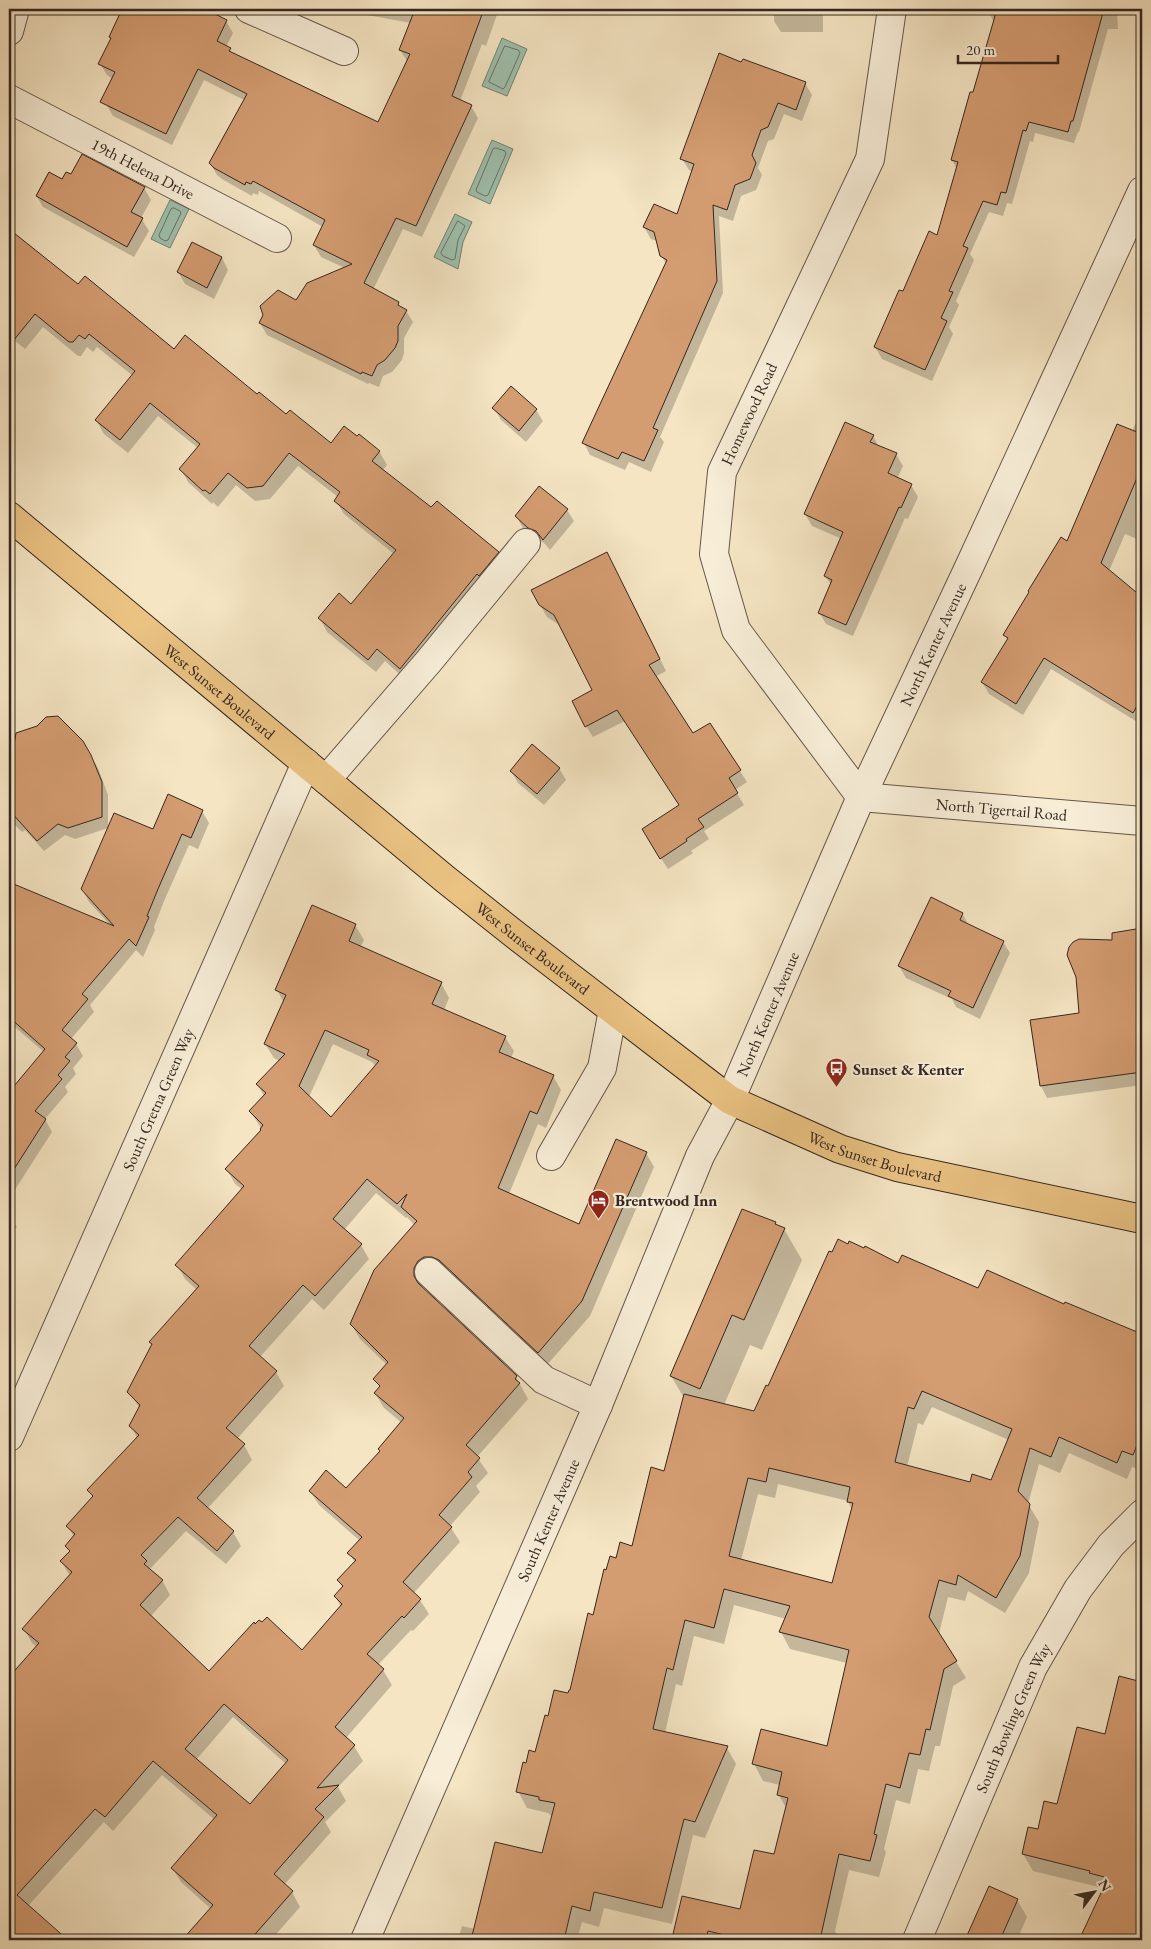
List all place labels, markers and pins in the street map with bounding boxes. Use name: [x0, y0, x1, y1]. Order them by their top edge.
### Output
bus stop icon: Sunset & Kenter: [825, 1057, 849, 1088]
place label: Sunset & Kenter: [853, 1059, 965, 1080]
hotel icon: Brentwood Inn: [587, 1188, 611, 1219]
place label: Brentwood Inn: [615, 1190, 717, 1211]

